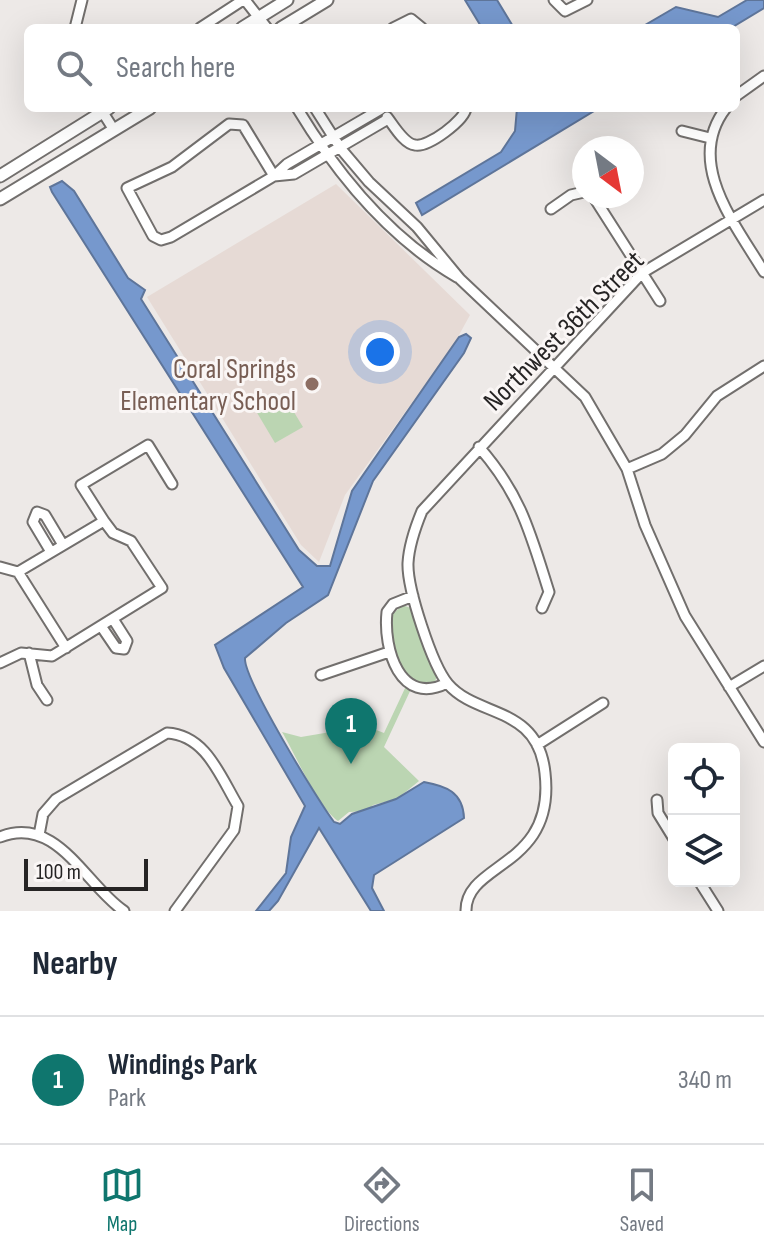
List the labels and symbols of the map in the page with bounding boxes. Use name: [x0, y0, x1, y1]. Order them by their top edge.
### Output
north arrow: [572, 136, 644, 208]
street label: Northwest 36th Street: [477, 244, 651, 418]
your location: [360, 332, 400, 372]
place label: Coral Springs Elementary School: [120, 353, 296, 418]
marker: Coral Springs Elementary School: [303, 375, 321, 393]
pin: 1: [325, 698, 377, 764]
scale bar: [24, 855, 148, 891]

